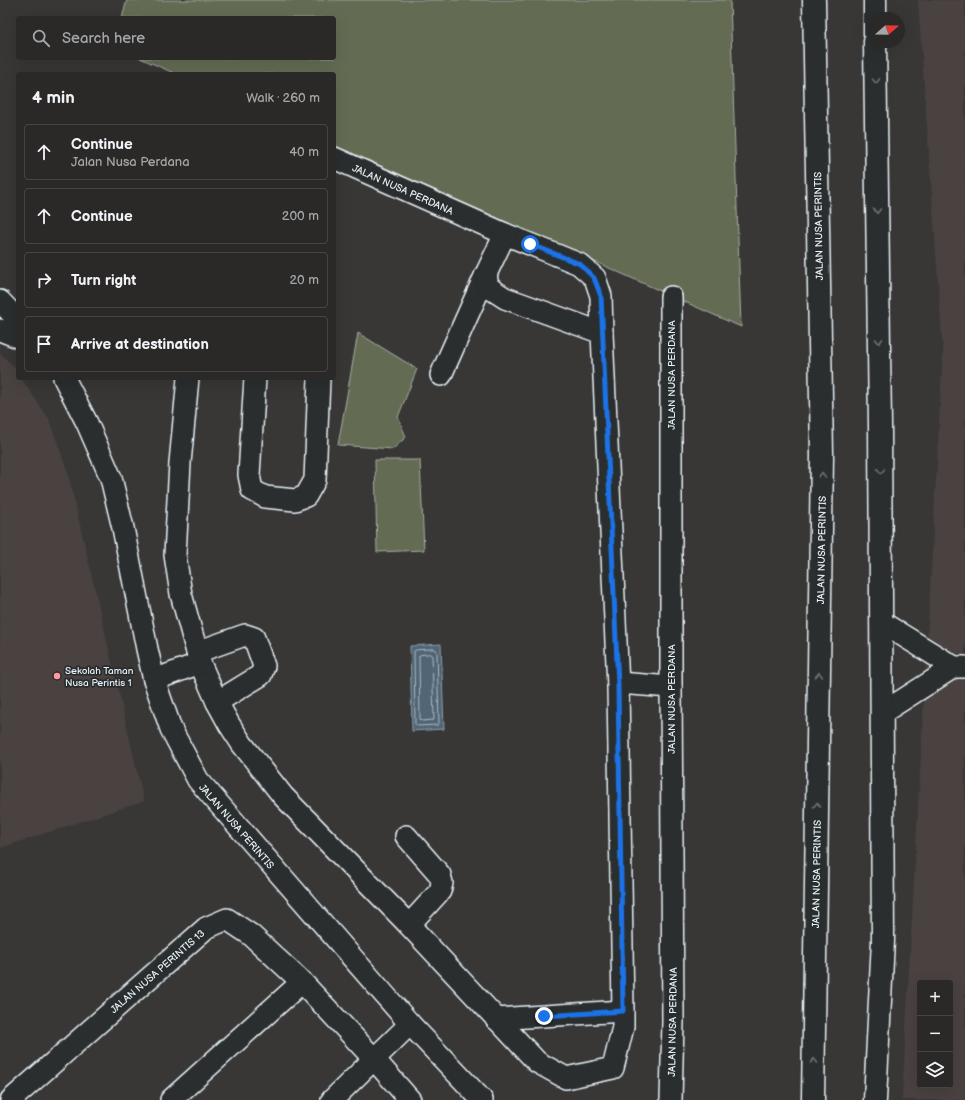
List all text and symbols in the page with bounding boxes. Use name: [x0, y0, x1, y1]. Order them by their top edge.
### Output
north arrow: [869, 12, 905, 48]
search box: [16, 16, 336, 60]
icon: search: [30, 27, 52, 49]
text: Search here: [62, 29, 145, 48]
one-way arrow: [872, 78, 880, 84]
text: 4 min: [32, 88, 75, 108]
text: Walk · 260 m: [246, 90, 320, 106]
text: Continue: [71, 135, 133, 154]
icon: ahead: [33, 141, 55, 163]
text: 40 m: [289, 144, 319, 160]
text: Jalan Nusa Perdana: [71, 154, 190, 170]
street label: JALAN NUSA PERDANA: [350, 162, 456, 218]
street label: JALAN NUSA PERINTIS: [812, 172, 826, 280]
icon: ahead: [33, 205, 55, 227]
text: Continue: [71, 207, 133, 226]
text: 200 m: [282, 208, 319, 224]
one-way arrow: [873, 208, 882, 214]
route start: [521, 235, 539, 253]
icon: right: [33, 269, 55, 291]
text: Turn right: [71, 271, 136, 290]
text: 20 m: [289, 272, 319, 288]
street label: JALAN NUSA PERDANA: [666, 319, 678, 430]
icon: arrive: [33, 333, 55, 355]
text: Arrive at destination: [71, 335, 209, 354]
one-way arrow: [875, 338, 883, 344]
one-way arrow: [877, 468, 885, 474]
one-way arrow: [818, 472, 826, 478]
street label: JALAN NUSA PERINTIS: [815, 496, 829, 604]
street label: JALAN NUSA PERDANA: [666, 643, 678, 754]
place label: Sekolah Taman Nusa Perintis 1: [65, 665, 134, 689]
marker: Sekolah Taman Nusa Perintis 1: [52, 671, 62, 681]
one-way arrow: [815, 672, 823, 678]
street label: JALAN NUSA PERINTIS: [196, 782, 276, 872]
one-way arrow: [813, 802, 821, 808]
street label: JALAN NUSA PERINTIS: [810, 820, 824, 928]
street label: JALAN NUSA PERINTIS 13: [108, 927, 207, 1016]
street label: JALAN NUSA PERDANA: [666, 966, 680, 1077]
map controls: [917, 980, 953, 1088]
button: +: [917, 980, 953, 1016]
route end: [535, 1007, 553, 1025]
button: −: [917, 1016, 953, 1052]
button: layers: [917, 1052, 953, 1088]
one-way arrow: [810, 1058, 818, 1064]

